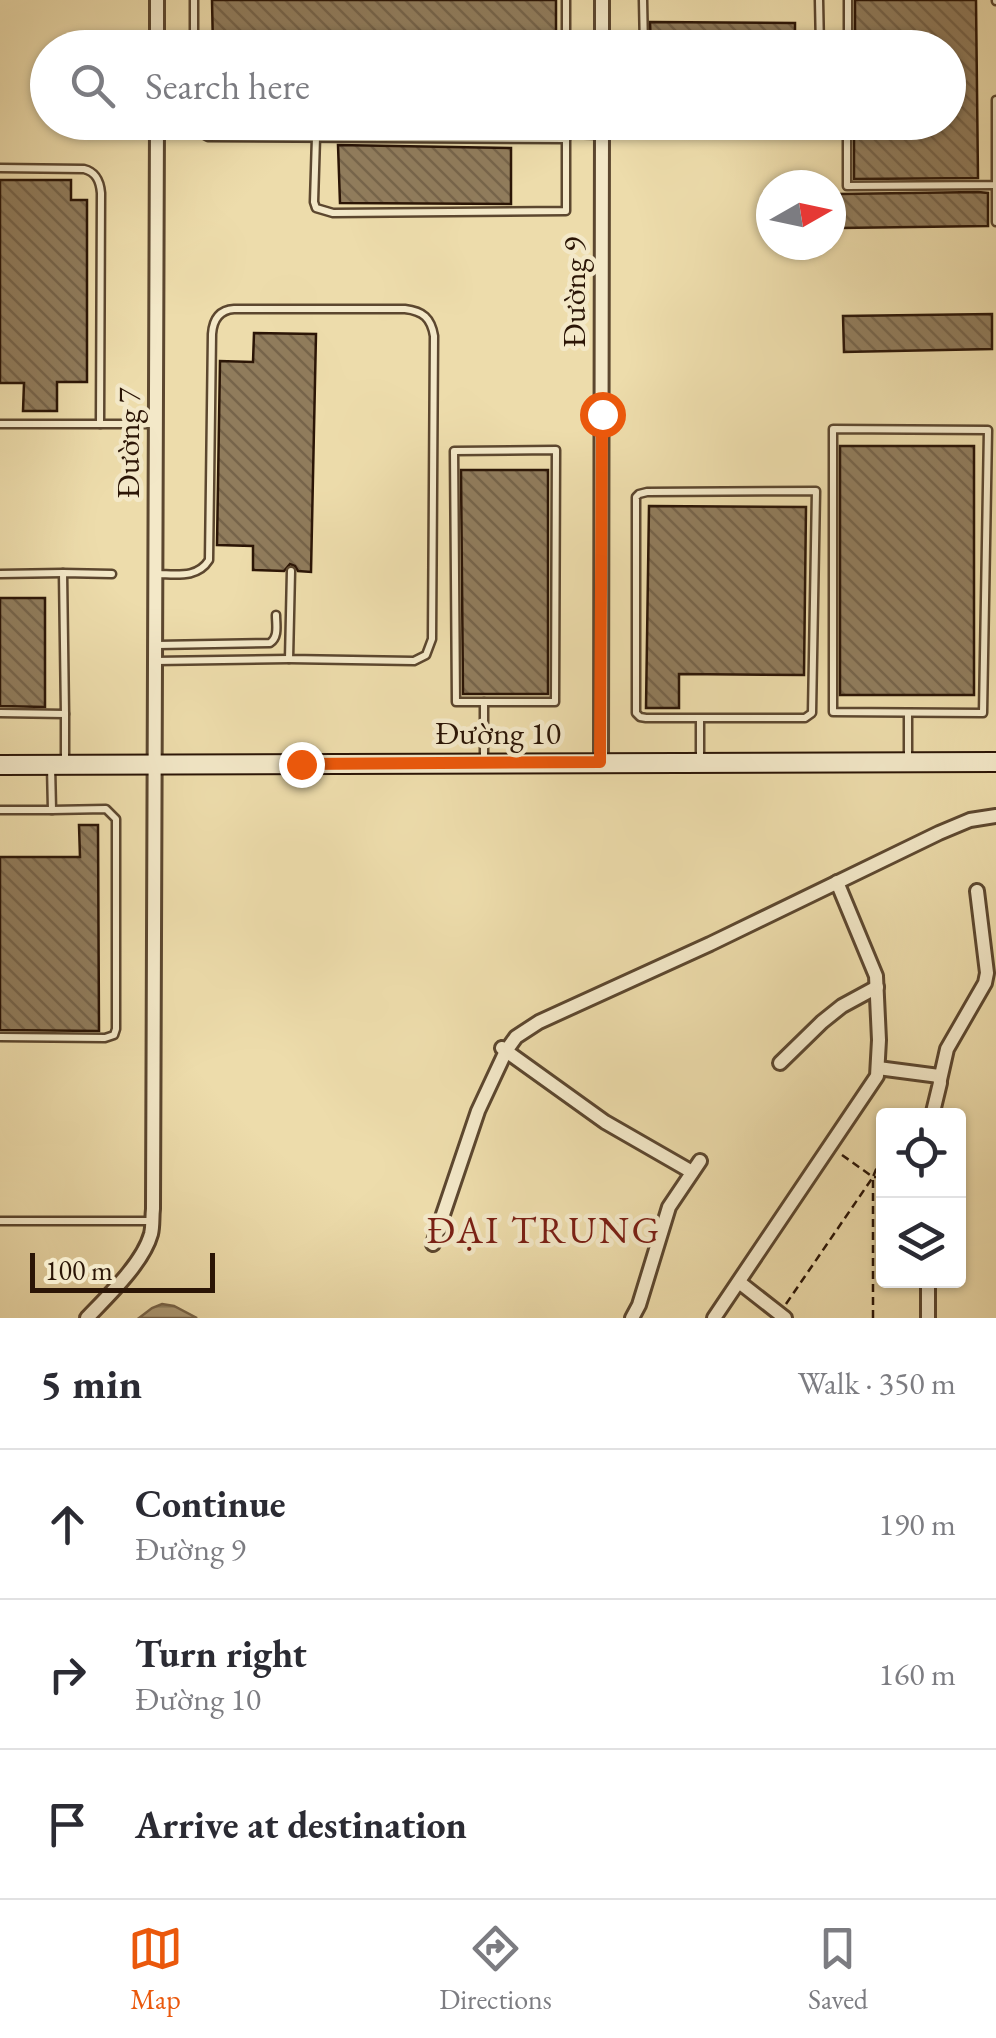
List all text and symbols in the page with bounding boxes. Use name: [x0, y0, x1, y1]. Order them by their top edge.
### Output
search box: [30, 30, 966, 140]
icon: search: [65, 58, 120, 113]
text: Search here: [145, 61, 310, 110]
north arrow: [756, 170, 846, 260]
street label: Đường 9: [553, 237, 595, 347]
street label: Đường 7: [107, 387, 149, 498]
route start: [580, 392, 626, 438]
street label: Đường 10: [435, 712, 561, 754]
route end: [279, 742, 325, 788]
map controls: [876, 1108, 966, 1288]
button: locate: [876, 1108, 966, 1198]
button: layers: [876, 1198, 966, 1288]
district label: ĐẠI TRUNG: [426, 1205, 662, 1254]
scale bar: [30, 1248, 215, 1292]
text: 100 m: [45, 1252, 113, 1288]
text: 5 min: [40, 1356, 142, 1411]
text: Walk · 350 m: [798, 1362, 956, 1404]
text: Continue: [135, 1479, 286, 1528]
icon: ahead: [40, 1497, 95, 1552]
text: 190 m: [879, 1503, 956, 1545]
text: Đường 9: [135, 1528, 246, 1570]
text: Turn right: [135, 1629, 307, 1678]
icon: right: [40, 1647, 95, 1702]
text: 160 m: [879, 1653, 956, 1695]
text: Đường 10: [135, 1678, 261, 1720]
icon: arrive: [40, 1797, 95, 1852]
text: Arrive at destination: [135, 1800, 467, 1849]
tab: Map: [128, 1921, 183, 2017]
tab: Directions: [439, 1921, 552, 2017]
tab: Saved: [808, 1921, 868, 2017]

